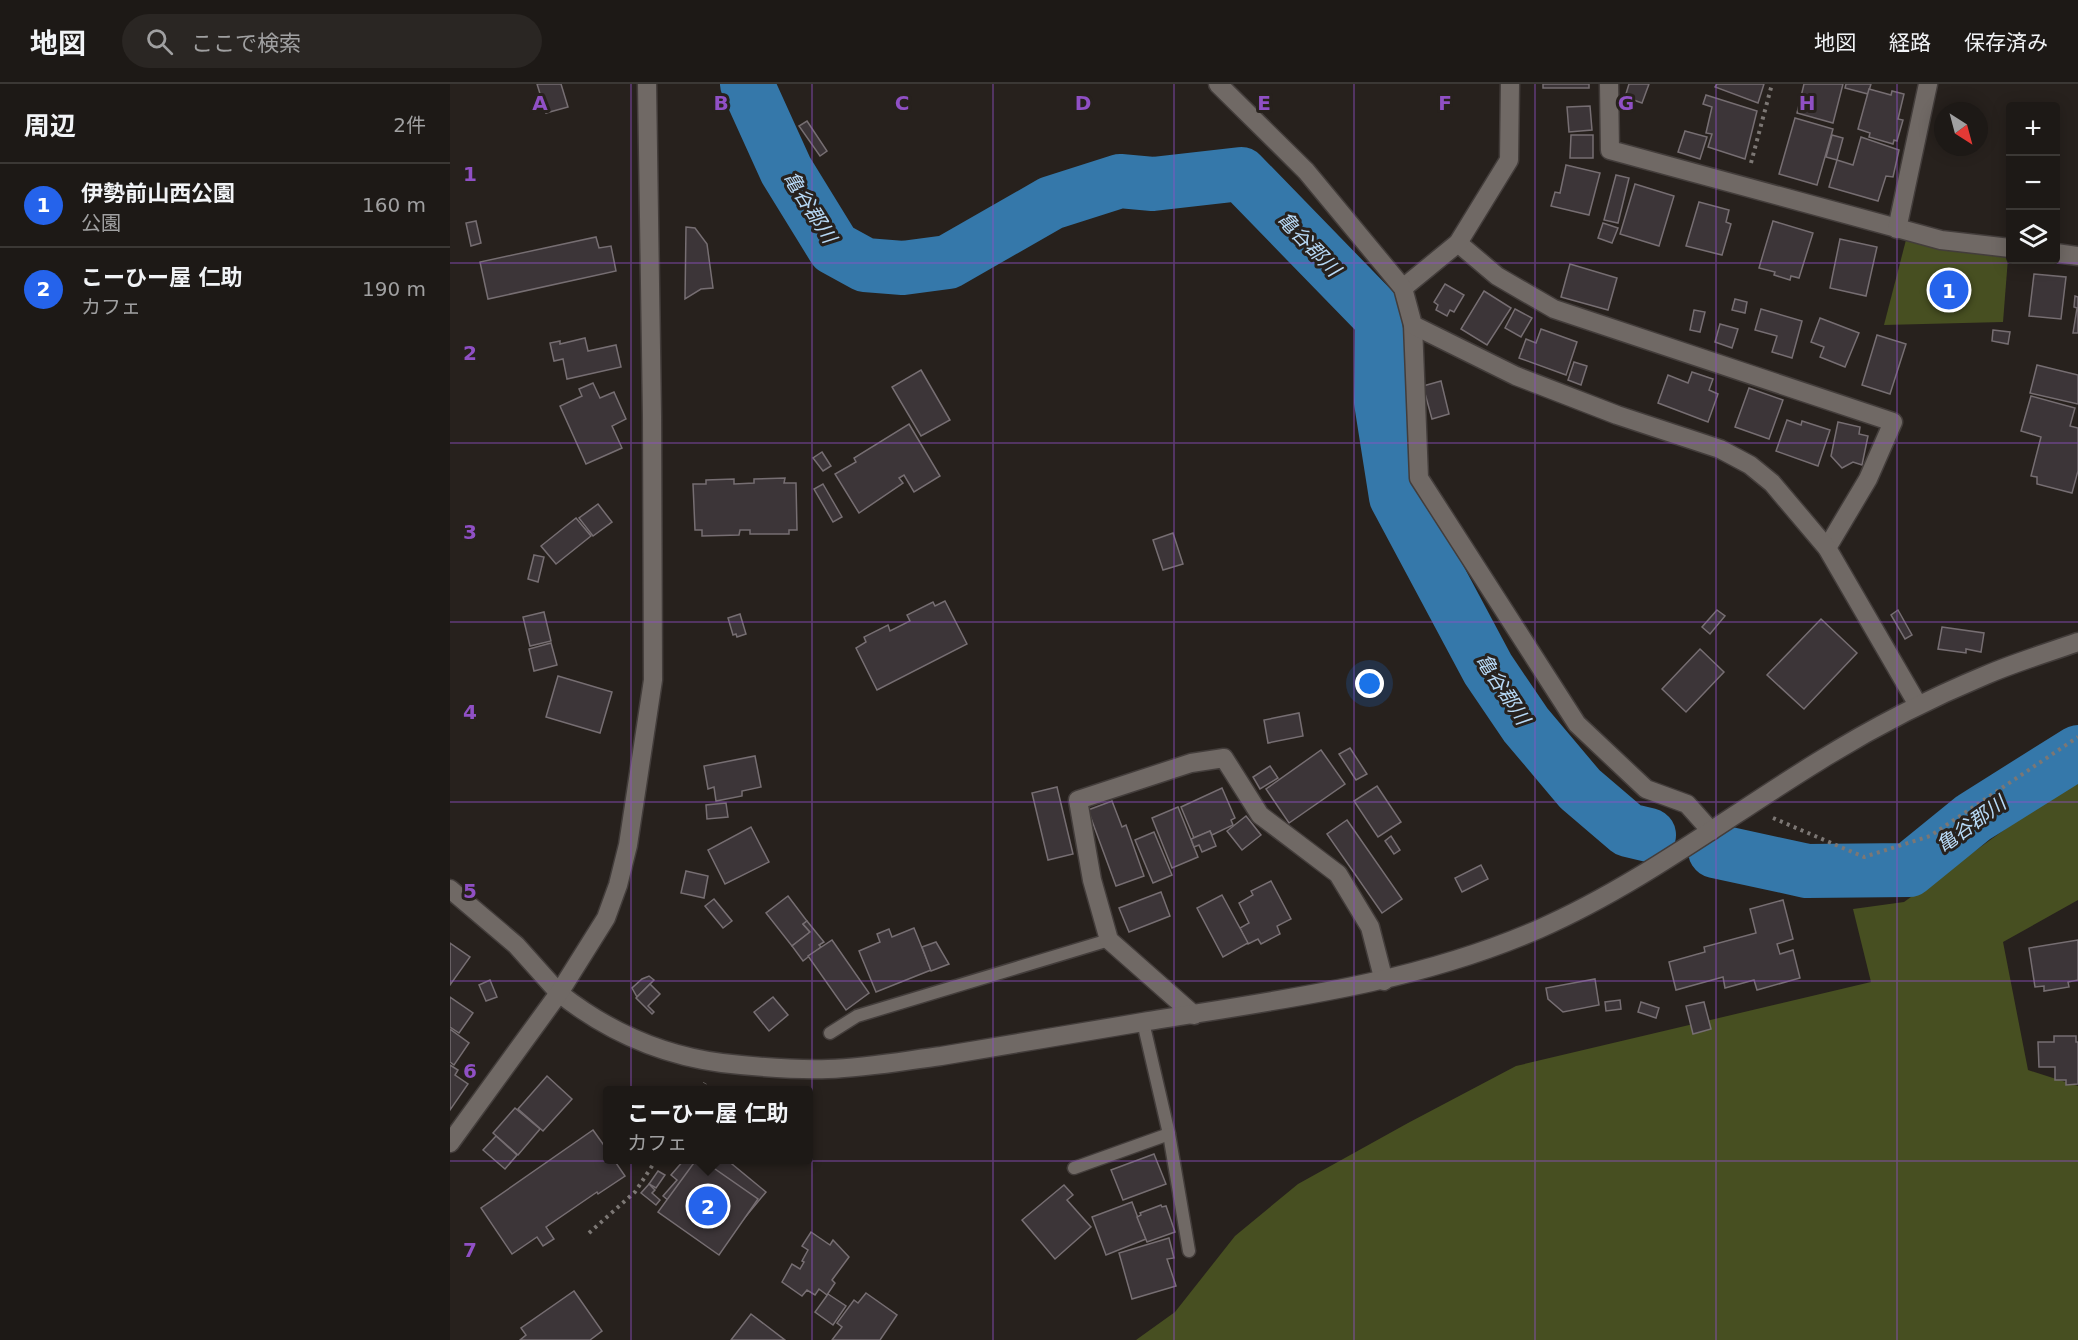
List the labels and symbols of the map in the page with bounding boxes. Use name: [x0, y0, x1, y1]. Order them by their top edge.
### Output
text: A: [532, 91, 548, 115]
text: B: [713, 91, 729, 115]
text: C: [895, 91, 909, 115]
text: D: [1075, 91, 1091, 115]
text: E: [1257, 91, 1271, 115]
text: F: [1438, 91, 1452, 115]
text: G: [1618, 91, 1634, 115]
text: H: [1799, 91, 1815, 115]
north arrow: [1934, 102, 1988, 156]
text: 1: [463, 162, 477, 186]
water label: 亀谷郡川: [779, 167, 842, 249]
water label: 亀谷郡川: [1273, 207, 1347, 283]
pin: 1: [1930, 268, 1968, 312]
text: 2: [463, 341, 477, 365]
text: 3: [463, 520, 477, 544]
water label: 亀谷郡川: [1471, 649, 1536, 731]
your location: [1355, 669, 1384, 698]
text: 4: [463, 700, 477, 724]
water label: 亀谷郡川: [1932, 790, 2012, 857]
text: 5: [463, 879, 477, 903]
text: 6: [463, 1059, 477, 1083]
pin: 2: [688, 1184, 728, 1228]
text: 7: [463, 1238, 477, 1262]

